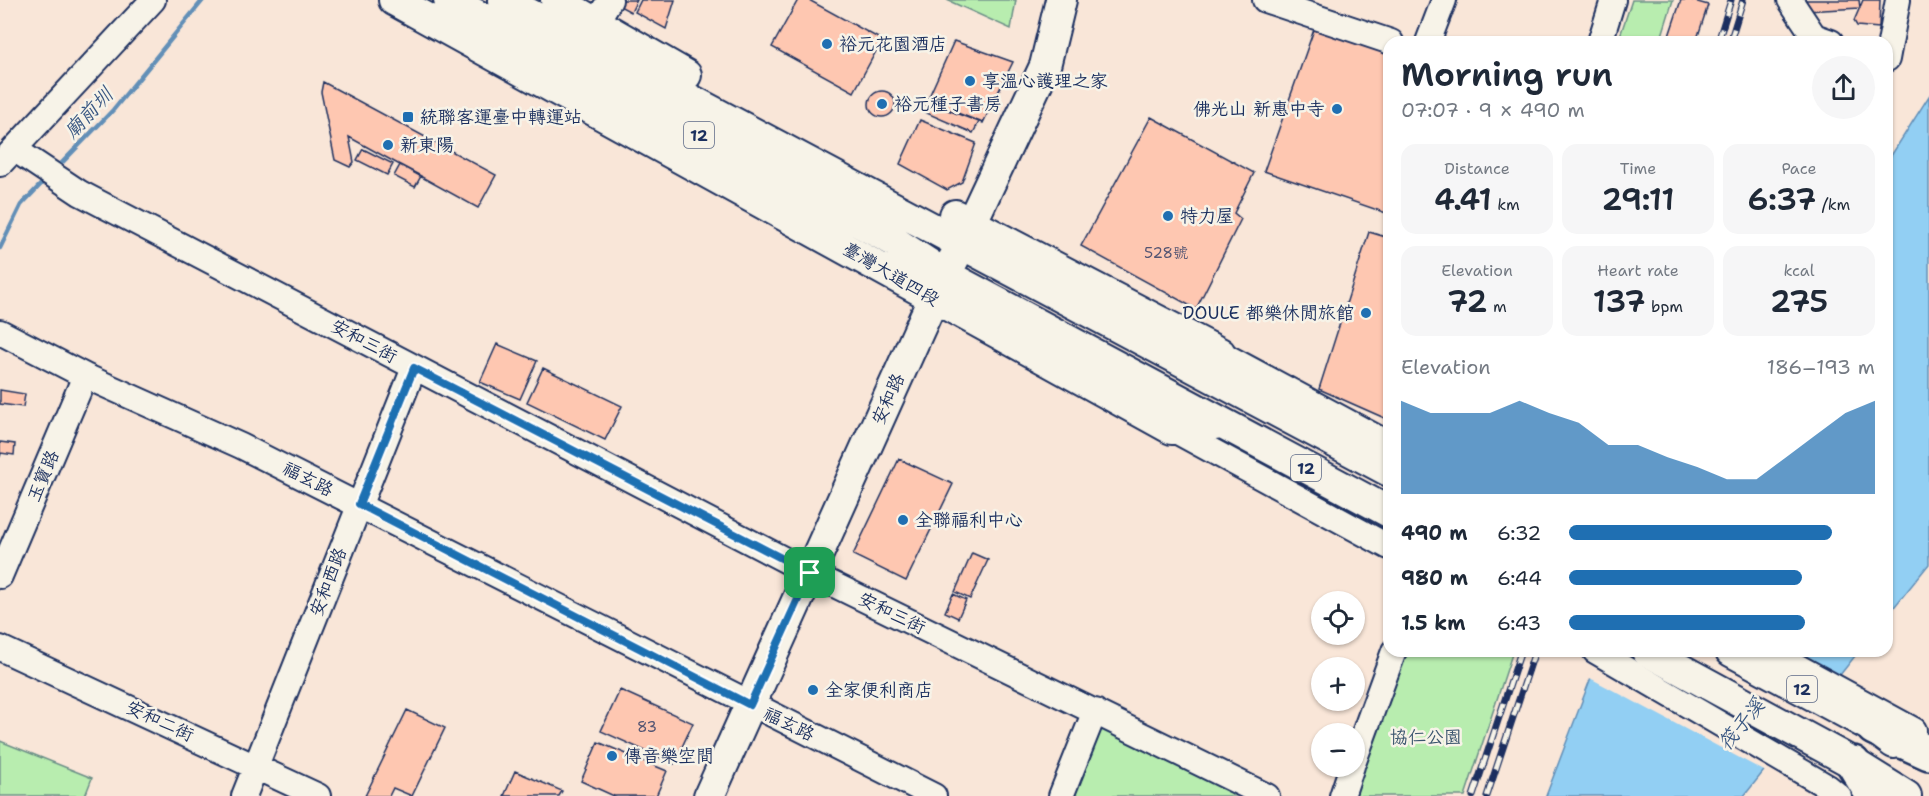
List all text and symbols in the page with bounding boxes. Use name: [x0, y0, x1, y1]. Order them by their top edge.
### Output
place label: 裕元花園酒店: [839, 32, 947, 56]
marker: 裕元花園酒店: [820, 37, 834, 51]
text: Morning run: [1401, 52, 1613, 97]
button: share: [1812, 56, 1875, 119]
place label: 享溫心護理之家: [982, 69, 1108, 93]
marker: 享溫心護理之家: [963, 74, 977, 88]
water label: 廟前圳: [58, 81, 119, 144]
place label: 裕元種子書房: [894, 92, 1002, 116]
marker: 裕元種子書房: [875, 97, 889, 111]
place label: 佛光山 新惠中寺: [1193, 97, 1325, 121]
text: 07:07 · 9 × 490 m: [1401, 97, 1585, 123]
marker: 佛光山 新惠中寺: [1330, 102, 1344, 116]
place label: 統聯客運臺中轉運站: [420, 105, 582, 129]
marker: 統聯客運臺中轉運站: [401, 110, 415, 124]
road number: 12: [684, 122, 714, 148]
place label: 新東陽: [400, 133, 454, 157]
marker: 新東陽: [381, 138, 395, 152]
text: Distance: [1444, 158, 1510, 179]
text: Time: [1620, 158, 1656, 179]
text: Pace: [1781, 158, 1817, 179]
text: 4.41: [1434, 179, 1492, 220]
text: 29:11: [1601, 179, 1675, 220]
text: 6:37: [1748, 179, 1816, 220]
text: km: [1492, 194, 1520, 215]
text: /km: [1816, 194, 1850, 215]
place label: 特力屋: [1180, 204, 1234, 228]
marker: 特力屋: [1161, 209, 1175, 223]
street label: 臺灣大道四段: [838, 237, 944, 311]
house number: 528號: [1144, 243, 1188, 263]
text: Elevation: [1441, 260, 1513, 281]
text: Heart rate: [1597, 260, 1679, 281]
text: kcal: [1783, 260, 1815, 281]
text: 72: [1447, 281, 1487, 322]
text: 137: [1593, 281, 1646, 322]
text: 275: [1770, 281, 1828, 322]
text: m: [1487, 296, 1507, 317]
text: bpm: [1646, 296, 1683, 317]
place label: DOULE 都樂休閒旅館: [1183, 301, 1354, 325]
marker: DOULE 都樂休閒旅館: [1359, 306, 1373, 320]
street label: 安和三街: [327, 314, 401, 368]
text: Elevation: [1401, 354, 1491, 380]
text: 186–193 m: [1767, 354, 1875, 380]
street label: 安和路: [866, 369, 910, 429]
street label: 玉寶路: [21, 446, 65, 506]
road number: 12: [1291, 455, 1321, 481]
street label: 福玄路: [278, 456, 338, 502]
place label: 全聯福利中心: [915, 508, 1023, 532]
marker: 全聯福利中心: [896, 513, 910, 527]
text: 490 m: [1401, 520, 1467, 546]
text: 6:32: [1497, 520, 1541, 546]
street label: 安和西路: [304, 544, 352, 620]
pin: [784, 547, 835, 598]
icon: arrive: [793, 556, 826, 589]
text: 980 m: [1401, 565, 1468, 591]
text: 6:44: [1497, 565, 1542, 591]
street label: 安和三街: [854, 586, 930, 640]
map controls: [1311, 591, 1365, 777]
button: locate: [1311, 591, 1365, 645]
text: 1.5 km: [1401, 610, 1465, 636]
text: 6:43: [1497, 610, 1541, 636]
button: +: [1311, 657, 1365, 711]
road number: 12: [1787, 676, 1817, 702]
place label: 全家便利商店: [825, 678, 933, 702]
marker: 全家便利商店: [806, 683, 820, 697]
water label: 筏子溪: [1712, 692, 1771, 755]
street label: 安和二街: [122, 695, 198, 747]
street label: 福玄路: [759, 701, 819, 747]
house number: 83: [637, 717, 657, 737]
button: −: [1311, 723, 1365, 777]
park label: 協仁公園: [1390, 725, 1462, 749]
place label: 傳音樂空間: [624, 744, 714, 768]
marker: 傳音樂空間: [605, 749, 619, 763]

